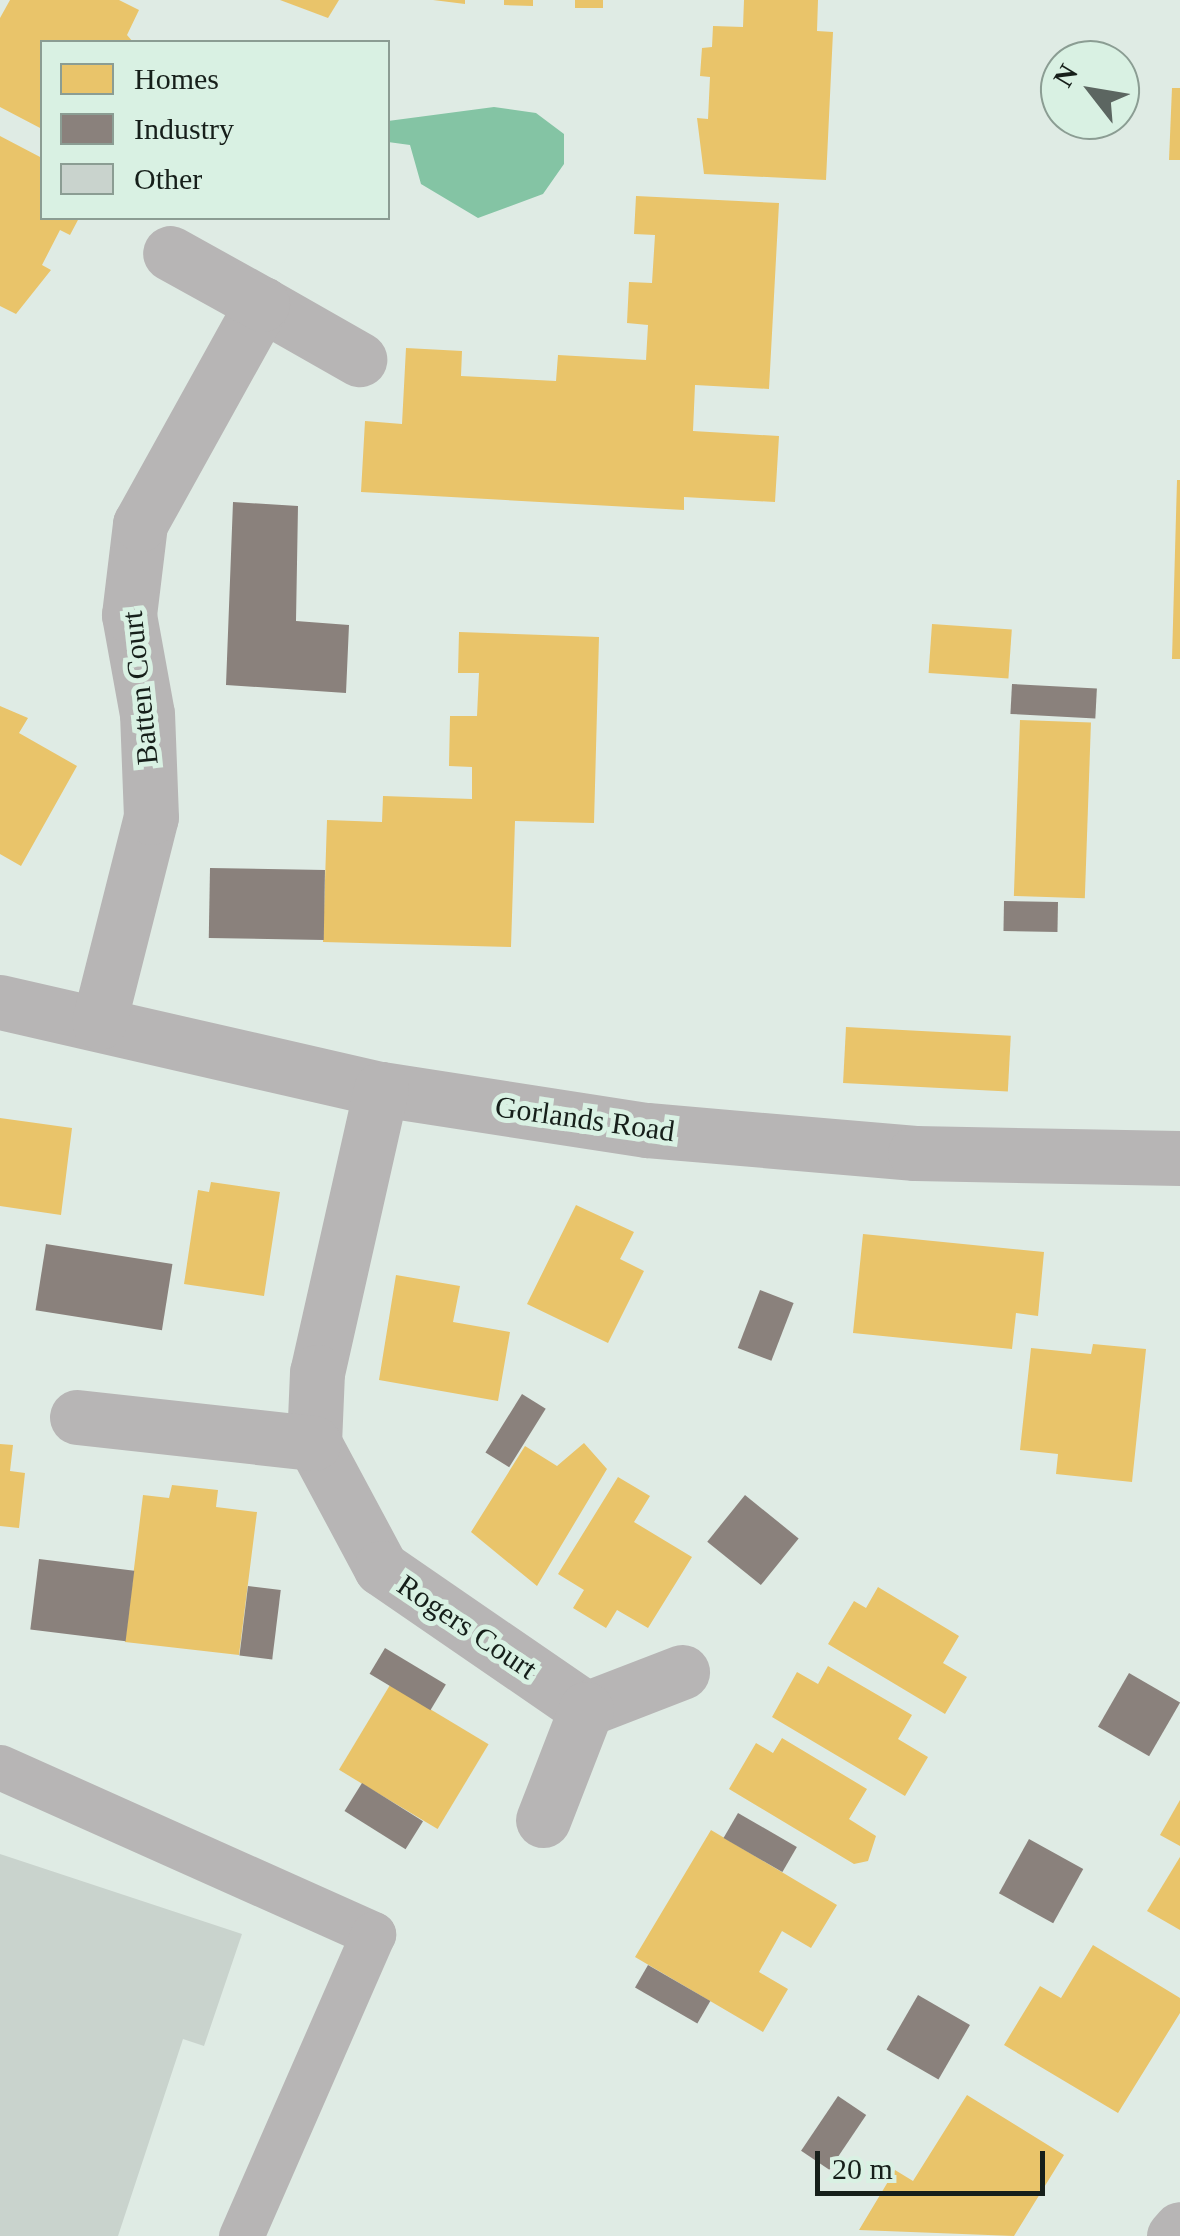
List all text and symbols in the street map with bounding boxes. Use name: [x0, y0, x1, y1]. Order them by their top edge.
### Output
legend: [40, 40, 390, 220]
north arrow: [1040, 40, 1140, 140]
text: N: [1047, 59, 1084, 92]
text: Homes: [134, 62, 219, 95]
text: Industry: [134, 112, 234, 145]
text: Other: [134, 162, 202, 195]
street label: Batten Court: [114, 609, 166, 767]
street label: Gorlands Road: [493, 1089, 677, 1149]
street label: Rogers Court: [390, 1567, 544, 1687]
scale bar: [820, 2131, 1050, 2193]
text: 20 m: [832, 2152, 893, 2185]

